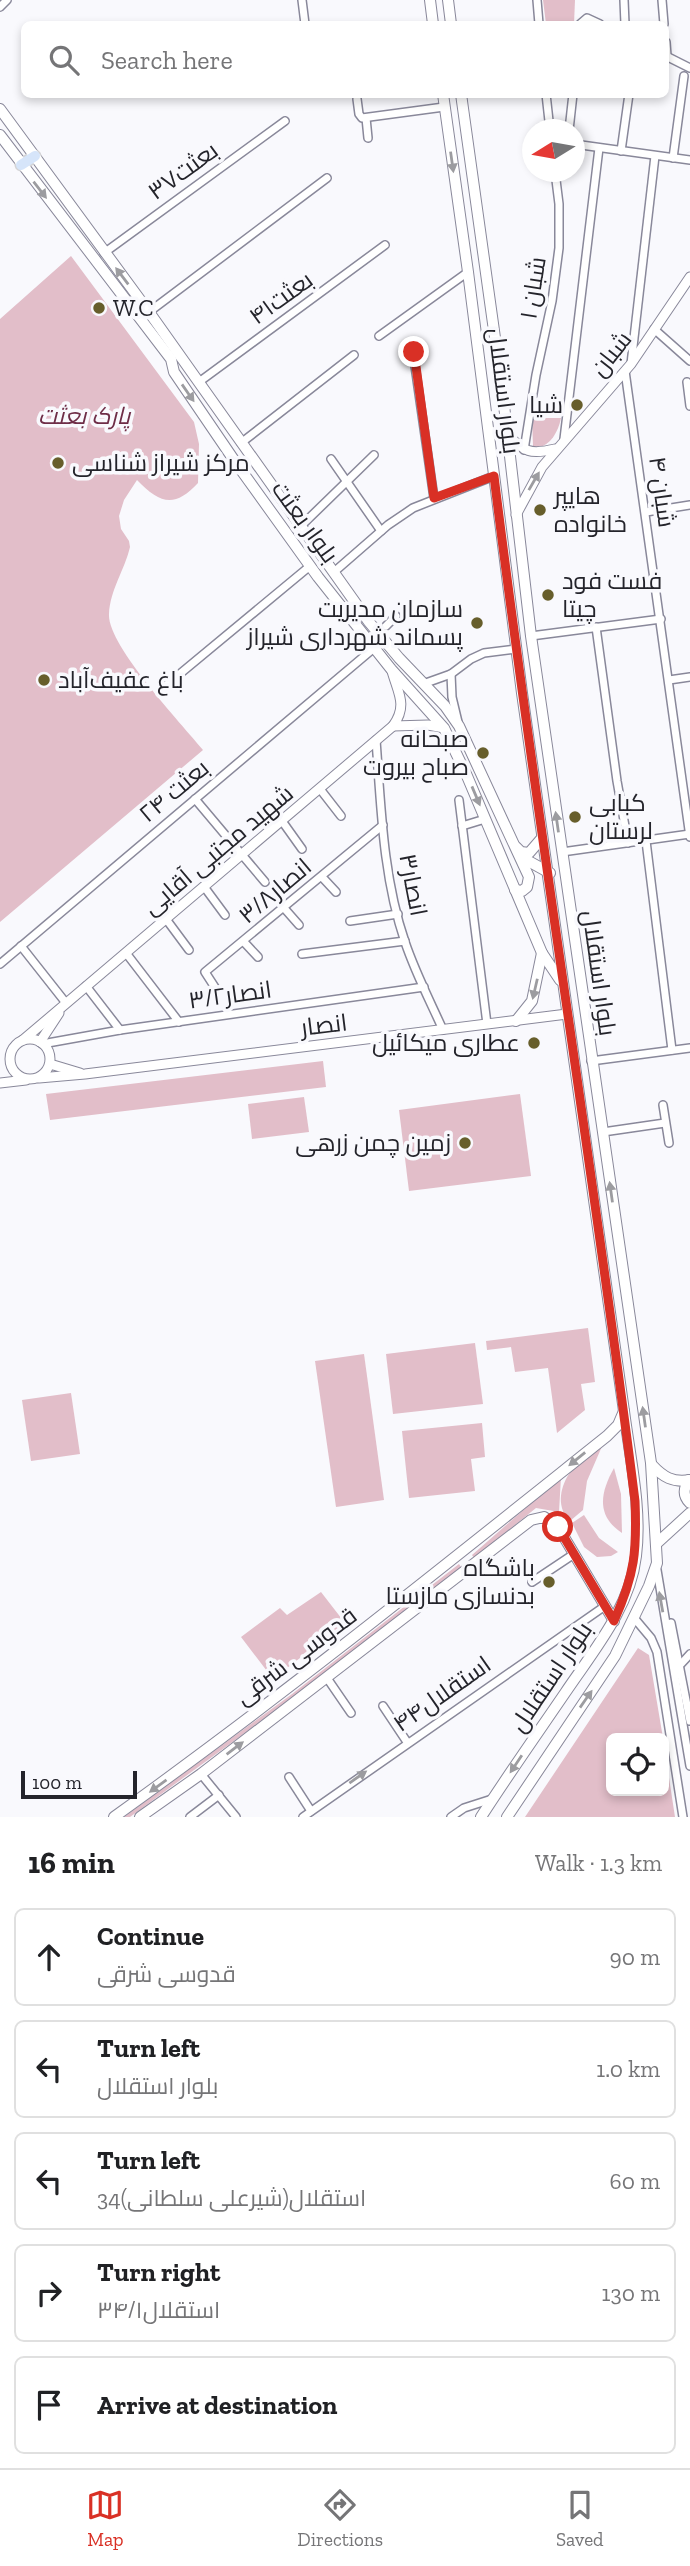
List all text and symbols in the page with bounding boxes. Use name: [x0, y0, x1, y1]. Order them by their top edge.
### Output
search box: [21, 21, 669, 98]
icon: search: [45, 41, 83, 79]
text: Search here: [101, 44, 233, 76]
north arrow: [522, 119, 585, 182]
street label: بعثت۳۷: [142, 135, 223, 206]
one-way arrow: [447, 151, 458, 173]
one-way arrow: [33, 181, 47, 199]
street label: ۱ شبان: [513, 255, 552, 321]
street label: بعثت۴۱: [243, 265, 318, 330]
one-way arrow: [115, 267, 129, 285]
place label: W.C: [113, 293, 154, 322]
marker: W.C: [91, 300, 107, 316]
street label: شبان: [584, 325, 637, 382]
street label: بلوار استقلال: [482, 326, 527, 456]
route end: [398, 336, 429, 367]
one-way arrow: [181, 383, 194, 402]
place label: شیا: [529, 390, 563, 419]
marker: شیا: [569, 397, 585, 413]
park label: پارک بعثت: [38, 401, 132, 432]
place label: مرکز شیراز شناسی: [72, 448, 250, 477]
marker: مرکز شیراز شناسی: [50, 455, 66, 471]
street label: ۴ شبان: [643, 455, 682, 529]
one-way arrow: [527, 471, 540, 490]
street label: بلوار بعثت: [266, 475, 345, 568]
place label: هایپر خانواده: [552, 481, 627, 538]
marker: هایپر خانواده: [532, 502, 548, 518]
place label: فست فود چیتا: [562, 566, 662, 625]
marker: فست فود چیتا: [540, 587, 556, 603]
place label: سازمان مدیریت پسماند شهرداری شیراز: [245, 594, 464, 653]
marker: سازمان مدیریت پسماند شهرداری شیراز: [469, 615, 485, 631]
place label: باغ عفیف‌آباد: [58, 665, 184, 696]
marker: باغ عفیف‌آباد: [36, 672, 52, 688]
place label: صبحانه صباح بیروت: [363, 724, 469, 783]
marker: صبحانه صباح بیروت: [475, 745, 491, 761]
street label: بعثت ۲۴: [133, 753, 215, 828]
street label: شهید مجتبی آقایی: [137, 778, 299, 921]
one-way arrow: [470, 786, 481, 807]
place label: کبابی لرستان: [589, 788, 653, 845]
marker: کبابی لرستان: [567, 809, 583, 825]
one-way arrow: [552, 810, 563, 832]
street label: انصار۳: [393, 851, 434, 919]
street label: انصار۳/۸: [232, 852, 317, 929]
street label: بلوار استقلال: [576, 908, 623, 1038]
street label: انصار۳/۲: [186, 974, 273, 1015]
one-way arrow: [529, 978, 540, 1000]
street label: انصار: [297, 1007, 349, 1042]
place label: عطاری میکائیل: [372, 1028, 520, 1057]
marker: عطاری میکائیل: [526, 1035, 542, 1051]
place label: زمین چمن زرهی: [295, 1128, 451, 1159]
marker: زمین چمن زرهی: [457, 1135, 473, 1151]
one-way arrow: [605, 1181, 616, 1203]
one-way arrow: [638, 1406, 649, 1428]
one-way arrow: [569, 1452, 587, 1467]
route start: [542, 1511, 573, 1542]
place label: باشگاه بدنسازی مازستا: [386, 1553, 535, 1610]
marker: باشگاه بدنسازی مازستا: [541, 1574, 557, 1590]
one-way arrow: [655, 1591, 666, 1613]
street label: قدوسی شرقی: [229, 1600, 362, 1711]
street label: بلوار استقلال: [503, 1616, 598, 1737]
street label: استقلال۴۴: [387, 1649, 496, 1738]
one-way arrow: [579, 1690, 593, 1708]
map controls: [606, 1733, 669, 1796]
button: locate: [606, 1733, 669, 1796]
one-way arrow: [226, 1741, 244, 1755]
one-way arrow: [509, 1755, 523, 1773]
scale bar: [21, 1768, 136, 1800]
one-way arrow: [349, 1770, 367, 1784]
text: 100 m: [32, 1771, 82, 1794]
one-way arrow: [149, 1779, 167, 1793]
text: 16 min: [28, 1845, 115, 1881]
text: Walk · 1.3 km: [535, 1849, 662, 1877]
text: Continue: [97, 1920, 204, 1952]
icon: ahead: [30, 1938, 68, 1976]
text: 90 m: [609, 1943, 660, 1971]
text: قدوسی شرقی: [97, 1960, 236, 1988]
text: Turn left: [97, 2032, 200, 2064]
icon: left: [30, 2050, 68, 2088]
text: 1.0 km: [596, 2055, 660, 2083]
text: بلوار استقلال: [97, 2072, 218, 2100]
text: Turn left: [97, 2144, 200, 2176]
icon: left: [30, 2162, 68, 2200]
text: 60 m: [609, 2167, 660, 2195]
text: 34استقلال(شیرعلی سلطانی): [97, 2184, 366, 2212]
text: Turn right: [97, 2256, 220, 2288]
icon: right: [30, 2274, 68, 2312]
text: 130 m: [602, 2279, 660, 2307]
text: استقلال۳۴/۱: [97, 2296, 220, 2324]
icon: arrive: [30, 2386, 68, 2424]
text: Arrive at destination: [97, 2389, 337, 2421]
tab: Map: [86, 2486, 124, 2551]
tab: Directions: [297, 2486, 383, 2551]
tab: Saved: [556, 2486, 604, 2551]

